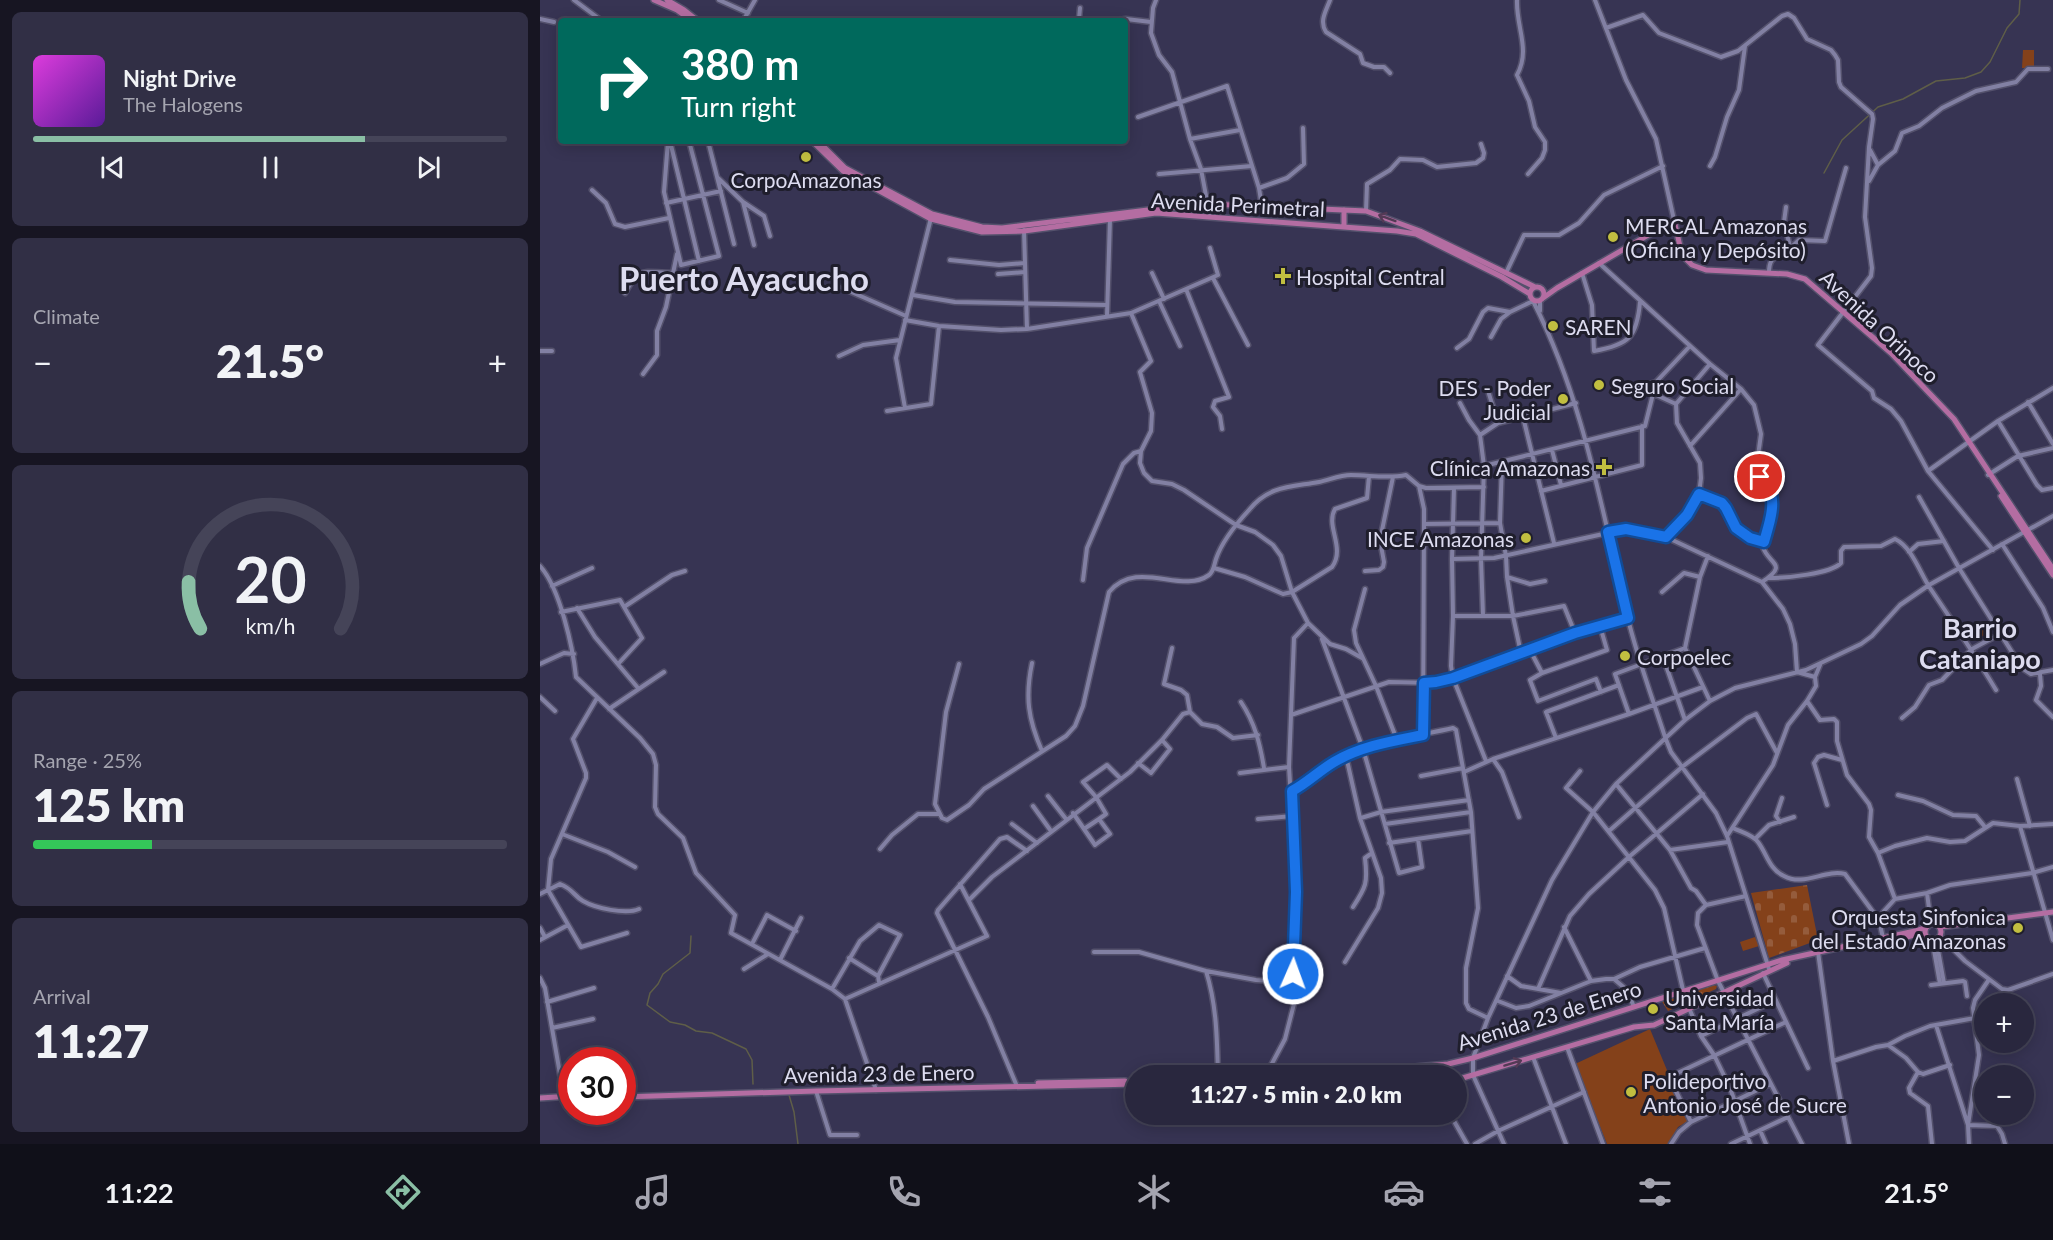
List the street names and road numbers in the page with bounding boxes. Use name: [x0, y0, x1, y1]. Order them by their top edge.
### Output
street label: Avenida Perimetral: [1151, 187, 1325, 221]
street label: Avenida Orinoco: [1815, 264, 1945, 388]
street label: Avenida 23 de Enero: [1454, 975, 1644, 1055]
street label: Avenida 23 de Enero: [783, 1059, 975, 1087]

